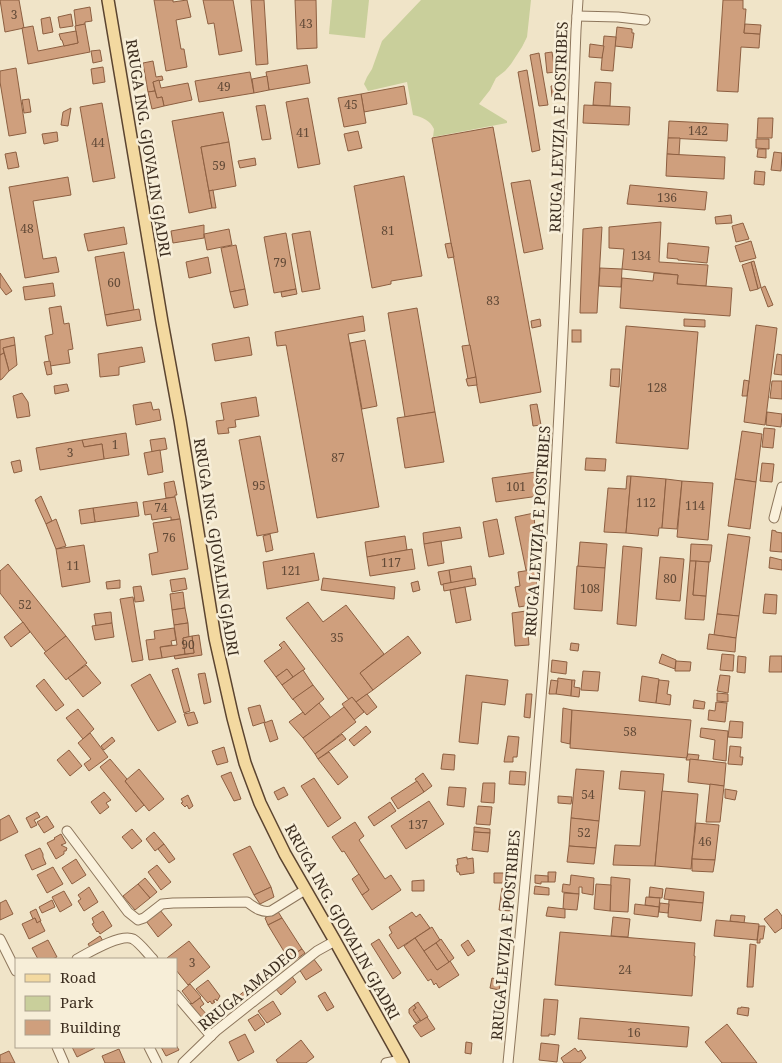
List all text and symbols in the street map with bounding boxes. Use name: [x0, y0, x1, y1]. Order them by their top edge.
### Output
house number: 3: [11, 6, 18, 23]
house number: 43: [299, 15, 313, 32]
street label: RRUGA LEVIZJA E POSTRIBES: [544, 21, 572, 233]
street label: RRUGA ING. GJOVALIN GJADRI: [122, 38, 176, 258]
house number: 49: [217, 78, 231, 95]
house number: 45: [344, 96, 358, 113]
house number: 142: [688, 122, 708, 139]
house number: 41: [296, 124, 310, 141]
house number: 44: [91, 134, 105, 151]
house number: 59: [212, 157, 226, 174]
house number: 136: [657, 189, 677, 206]
house number: 48: [20, 220, 34, 237]
house number: 81: [381, 222, 395, 239]
house number: 134: [631, 247, 651, 264]
house number: 79: [273, 254, 287, 271]
house number: 60: [107, 274, 121, 291]
house number: 83: [486, 292, 500, 309]
house number: 128: [647, 379, 667, 396]
street label: RRUGA LEVIZJA E POSTRIBES: [520, 425, 554, 637]
house number: 1: [112, 436, 118, 453]
street label: RRUGA ING. GJOVALIN GJADRI: [190, 437, 244, 657]
house number: 3: [67, 444, 74, 461]
house number: 87: [331, 449, 345, 466]
house number: 95: [252, 477, 266, 494]
house number: 101: [506, 478, 526, 495]
house number: 112: [636, 494, 656, 511]
house number: 114: [685, 497, 705, 514]
house number: 74: [154, 499, 168, 516]
house number: 76: [162, 529, 176, 546]
house number: 117: [381, 554, 401, 571]
house number: 11: [66, 557, 80, 574]
house number: 121: [281, 562, 301, 579]
house number: 80: [663, 570, 677, 587]
house number: 108: [580, 580, 600, 597]
house number: 52: [18, 596, 32, 613]
house number: 35: [330, 629, 344, 646]
house number: 90: [181, 636, 195, 653]
house number: 58: [623, 723, 637, 740]
house number: 54: [581, 786, 595, 803]
house number: 137: [408, 816, 428, 833]
street label: RRUGA ING. GJOVALIN GJADRI: [281, 820, 405, 1023]
house number: 52: [577, 824, 591, 841]
street label: RRUGA LEVIZJA E POSTRIBES: [486, 829, 524, 1041]
house number: 46: [698, 833, 712, 850]
street label: RRUGA AMADEO: [194, 942, 301, 1034]
house number: 3: [189, 954, 196, 971]
legend: [15, 958, 178, 1048]
house number: 24: [618, 961, 632, 978]
text: Road: [60, 967, 96, 987]
text: Park: [60, 992, 94, 1012]
text: Building: [60, 1017, 121, 1037]
house number: 16: [627, 1024, 641, 1041]

